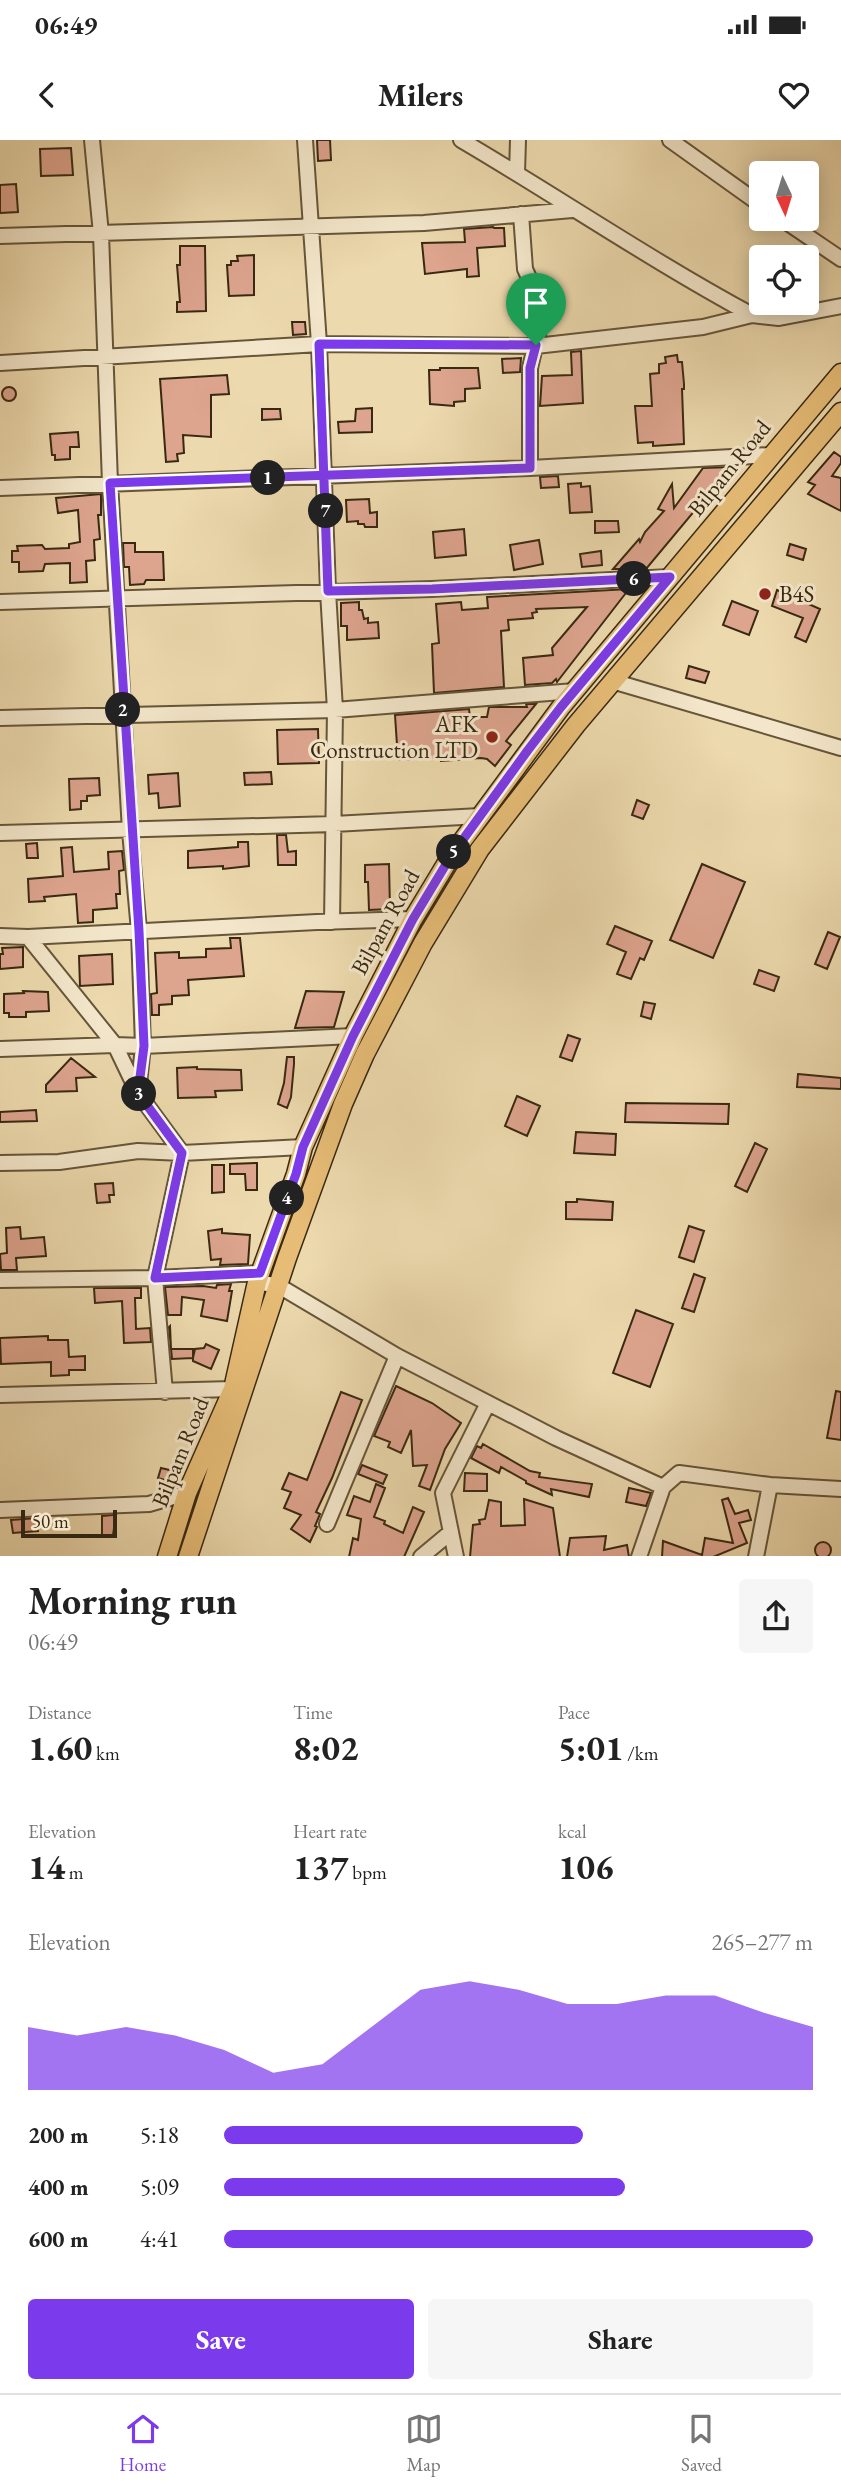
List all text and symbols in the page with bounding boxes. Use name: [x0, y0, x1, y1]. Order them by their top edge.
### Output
text: 06:49: [35, 8, 97, 42]
text: Milers: [378, 74, 463, 116]
icon: back: [28, 76, 66, 114]
icon: heart: [775, 76, 813, 114]
north arrow: [749, 161, 819, 231]
map controls: [749, 161, 819, 315]
button: locate: [749, 245, 819, 315]
pin: [506, 273, 566, 345]
icon: arrive: [517, 284, 555, 322]
street label: Bilpam Road: [681, 413, 777, 522]
pin: 1: [250, 460, 286, 496]
text: 1: [262, 465, 273, 490]
pin: 7: [308, 494, 344, 528]
text: 7: [320, 498, 331, 523]
pin: 6: [616, 562, 652, 597]
text: 6: [628, 566, 639, 591]
place label: B4S: [779, 579, 814, 609]
marker: B4S: [757, 586, 773, 602]
pin: 2: [106, 692, 140, 728]
text: 2: [117, 697, 128, 722]
place label: AFK Construction LTD: [310, 709, 478, 765]
marker: AFK Construction LTD: [484, 729, 500, 745]
pin: 5: [436, 834, 472, 870]
text: 5: [448, 839, 459, 864]
street label: Bilpam Road: [344, 864, 426, 980]
pin: 3: [122, 1076, 156, 1112]
text: 3: [133, 1081, 144, 1106]
pin: 4: [270, 1180, 304, 1216]
text: 4: [281, 1185, 292, 1210]
street label: Bilpam Road: [144, 1392, 216, 1511]
scale bar: [21, 1507, 117, 1539]
text: 50 m: [32, 1509, 69, 1534]
text: Morning run: [28, 1576, 237, 1625]
button: share: [739, 1579, 813, 1653]
text: 06:49: [28, 1627, 78, 1657]
text: Distance: [28, 1700, 91, 1725]
text: Time: [293, 1700, 333, 1725]
text: Pace: [558, 1700, 590, 1725]
text: 1.60: [28, 1725, 92, 1770]
text: 8:02: [293, 1725, 358, 1770]
text: 5:01: [558, 1725, 623, 1770]
text: km: [92, 1741, 120, 1766]
text: /km: [623, 1741, 659, 1766]
text: Elevation: [28, 1819, 96, 1844]
text: Heart rate: [293, 1819, 367, 1844]
text: kcal: [558, 1819, 587, 1844]
text: 14: [28, 1844, 65, 1889]
text: 137: [293, 1844, 349, 1889]
text: 106: [558, 1844, 614, 1889]
text: m: [65, 1860, 84, 1885]
text: bpm: [349, 1860, 387, 1885]
text: Elevation: [28, 1927, 111, 1957]
text: 265–277 m: [712, 1927, 813, 1957]
text: 200 m: [28, 2120, 89, 2150]
text: 5:18: [140, 2120, 179, 2150]
text: 400 m: [28, 2172, 89, 2202]
text: 5:09: [140, 2172, 179, 2202]
text: 600 m: [28, 2224, 89, 2254]
text: 4:41: [140, 2224, 179, 2254]
button: Save: [28, 2299, 414, 2379]
button: Share: [428, 2299, 813, 2379]
tab: Home: [119, 2410, 166, 2477]
tab: Map: [405, 2410, 443, 2477]
tab: Saved: [681, 2410, 722, 2477]

